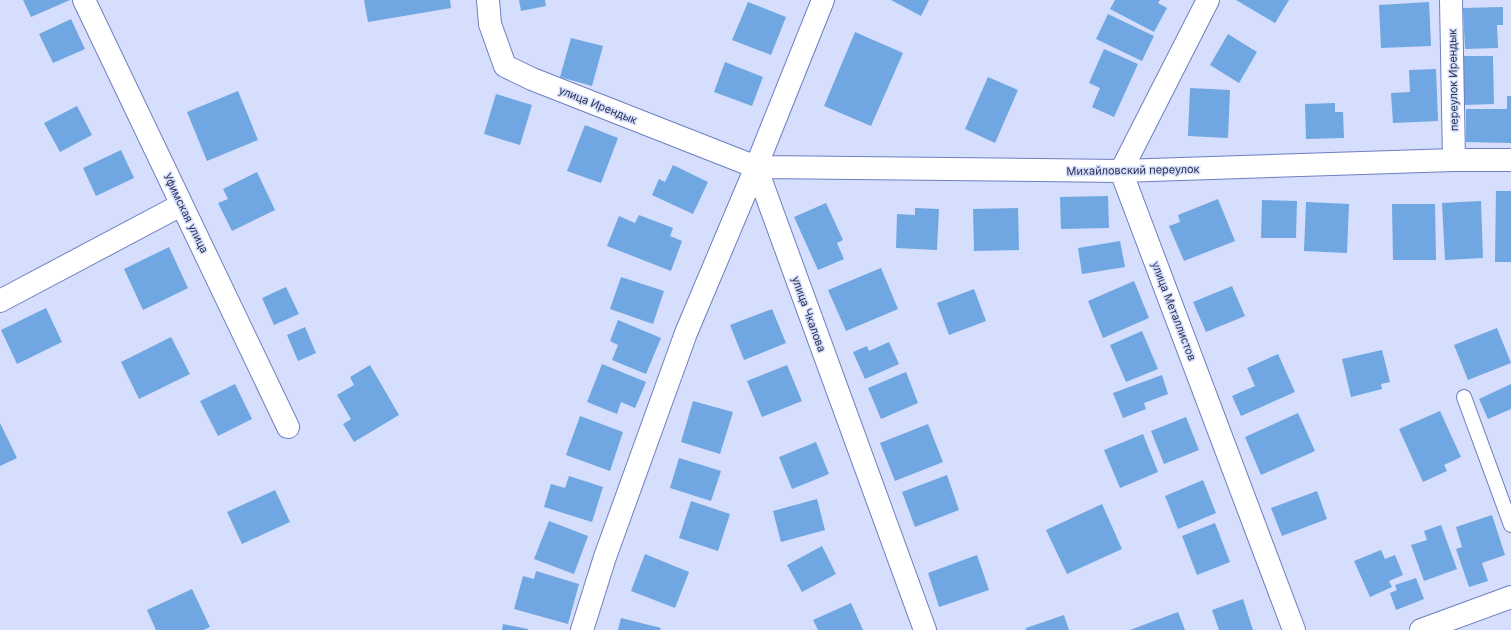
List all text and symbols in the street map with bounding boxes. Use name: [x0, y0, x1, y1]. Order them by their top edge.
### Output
street label: переулок Ирендык: [1445, 29, 1461, 131]
street label: улица Ирендык: [557, 83, 639, 127]
street label: Михайловский переулок: [1066, 162, 1200, 178]
street label: Уфимская улица: [161, 171, 211, 255]
street label: улица Металлистов: [1149, 259, 1199, 363]
street label: улица Чкалова: [789, 274, 829, 354]

